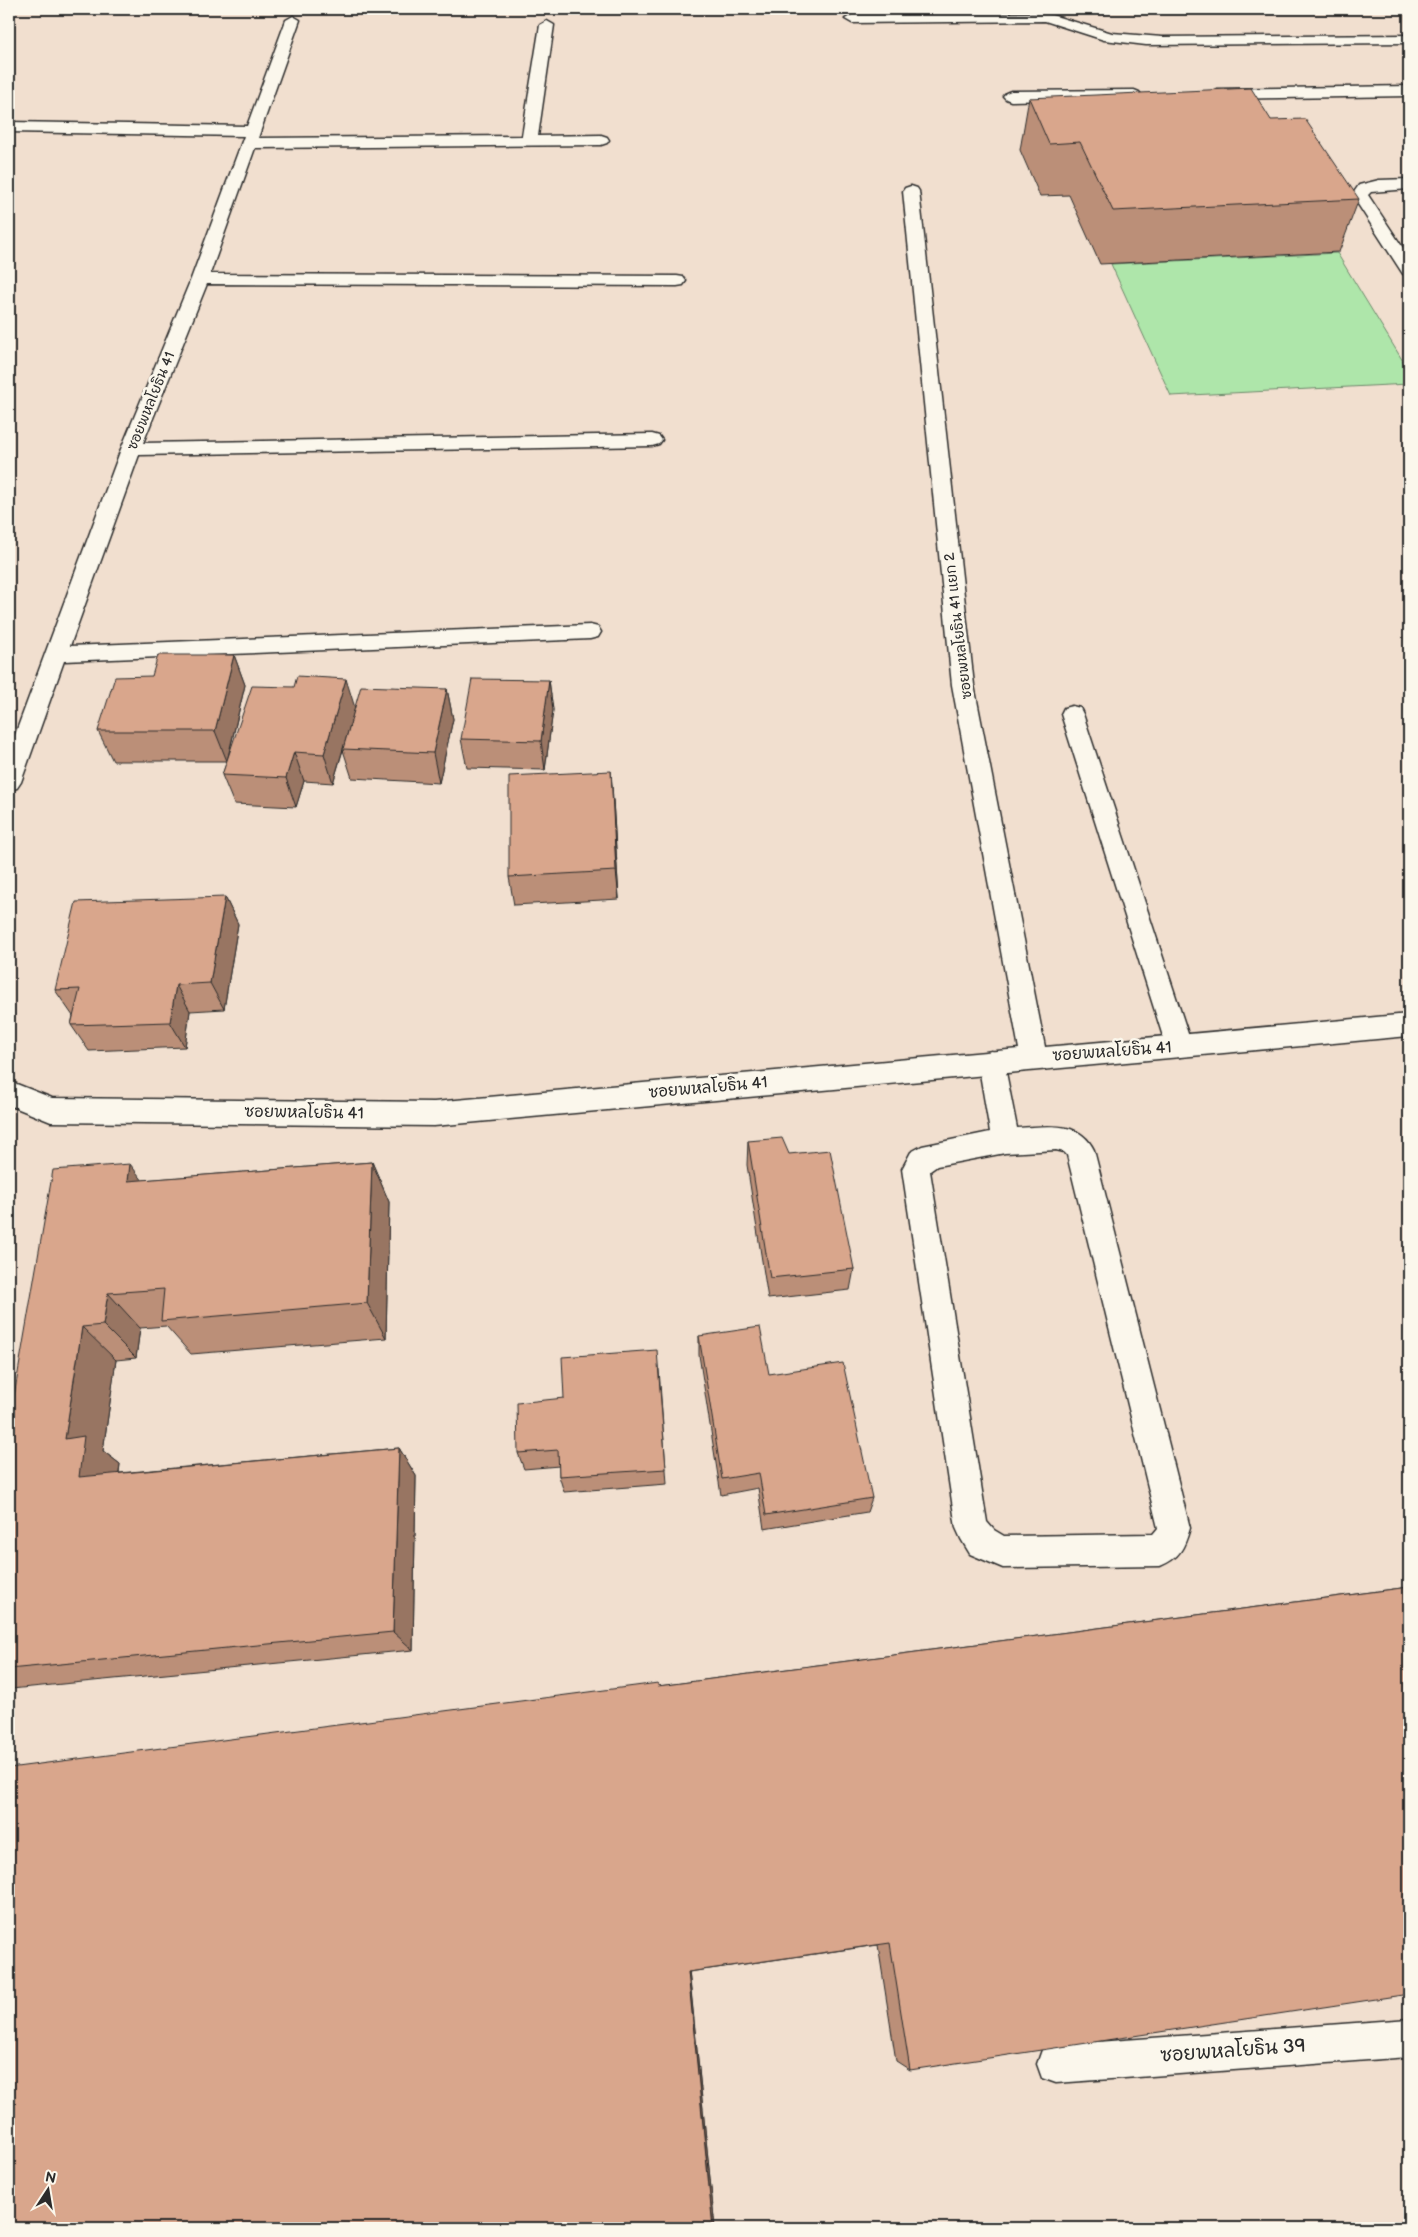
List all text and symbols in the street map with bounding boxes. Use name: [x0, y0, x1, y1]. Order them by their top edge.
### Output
street label: ซอยพหลโยธิน 41: [123, 349, 178, 453]
street label: ซอยพหลโยธิน 41 แยก 2: [940, 551, 975, 700]
street label: ซอยพหลโยธิน 41: [1052, 1035, 1172, 1066]
street label: ซอยพหลโยธิน 41: [647, 1070, 768, 1103]
street label: ซอยพหลโยธิน 41: [244, 1099, 364, 1124]
street label: ซอยพหลโยธิน 39: [1160, 2032, 1306, 2068]
north arrow: [22, 2164, 72, 2214]
text: N: [44, 2168, 58, 2187]

